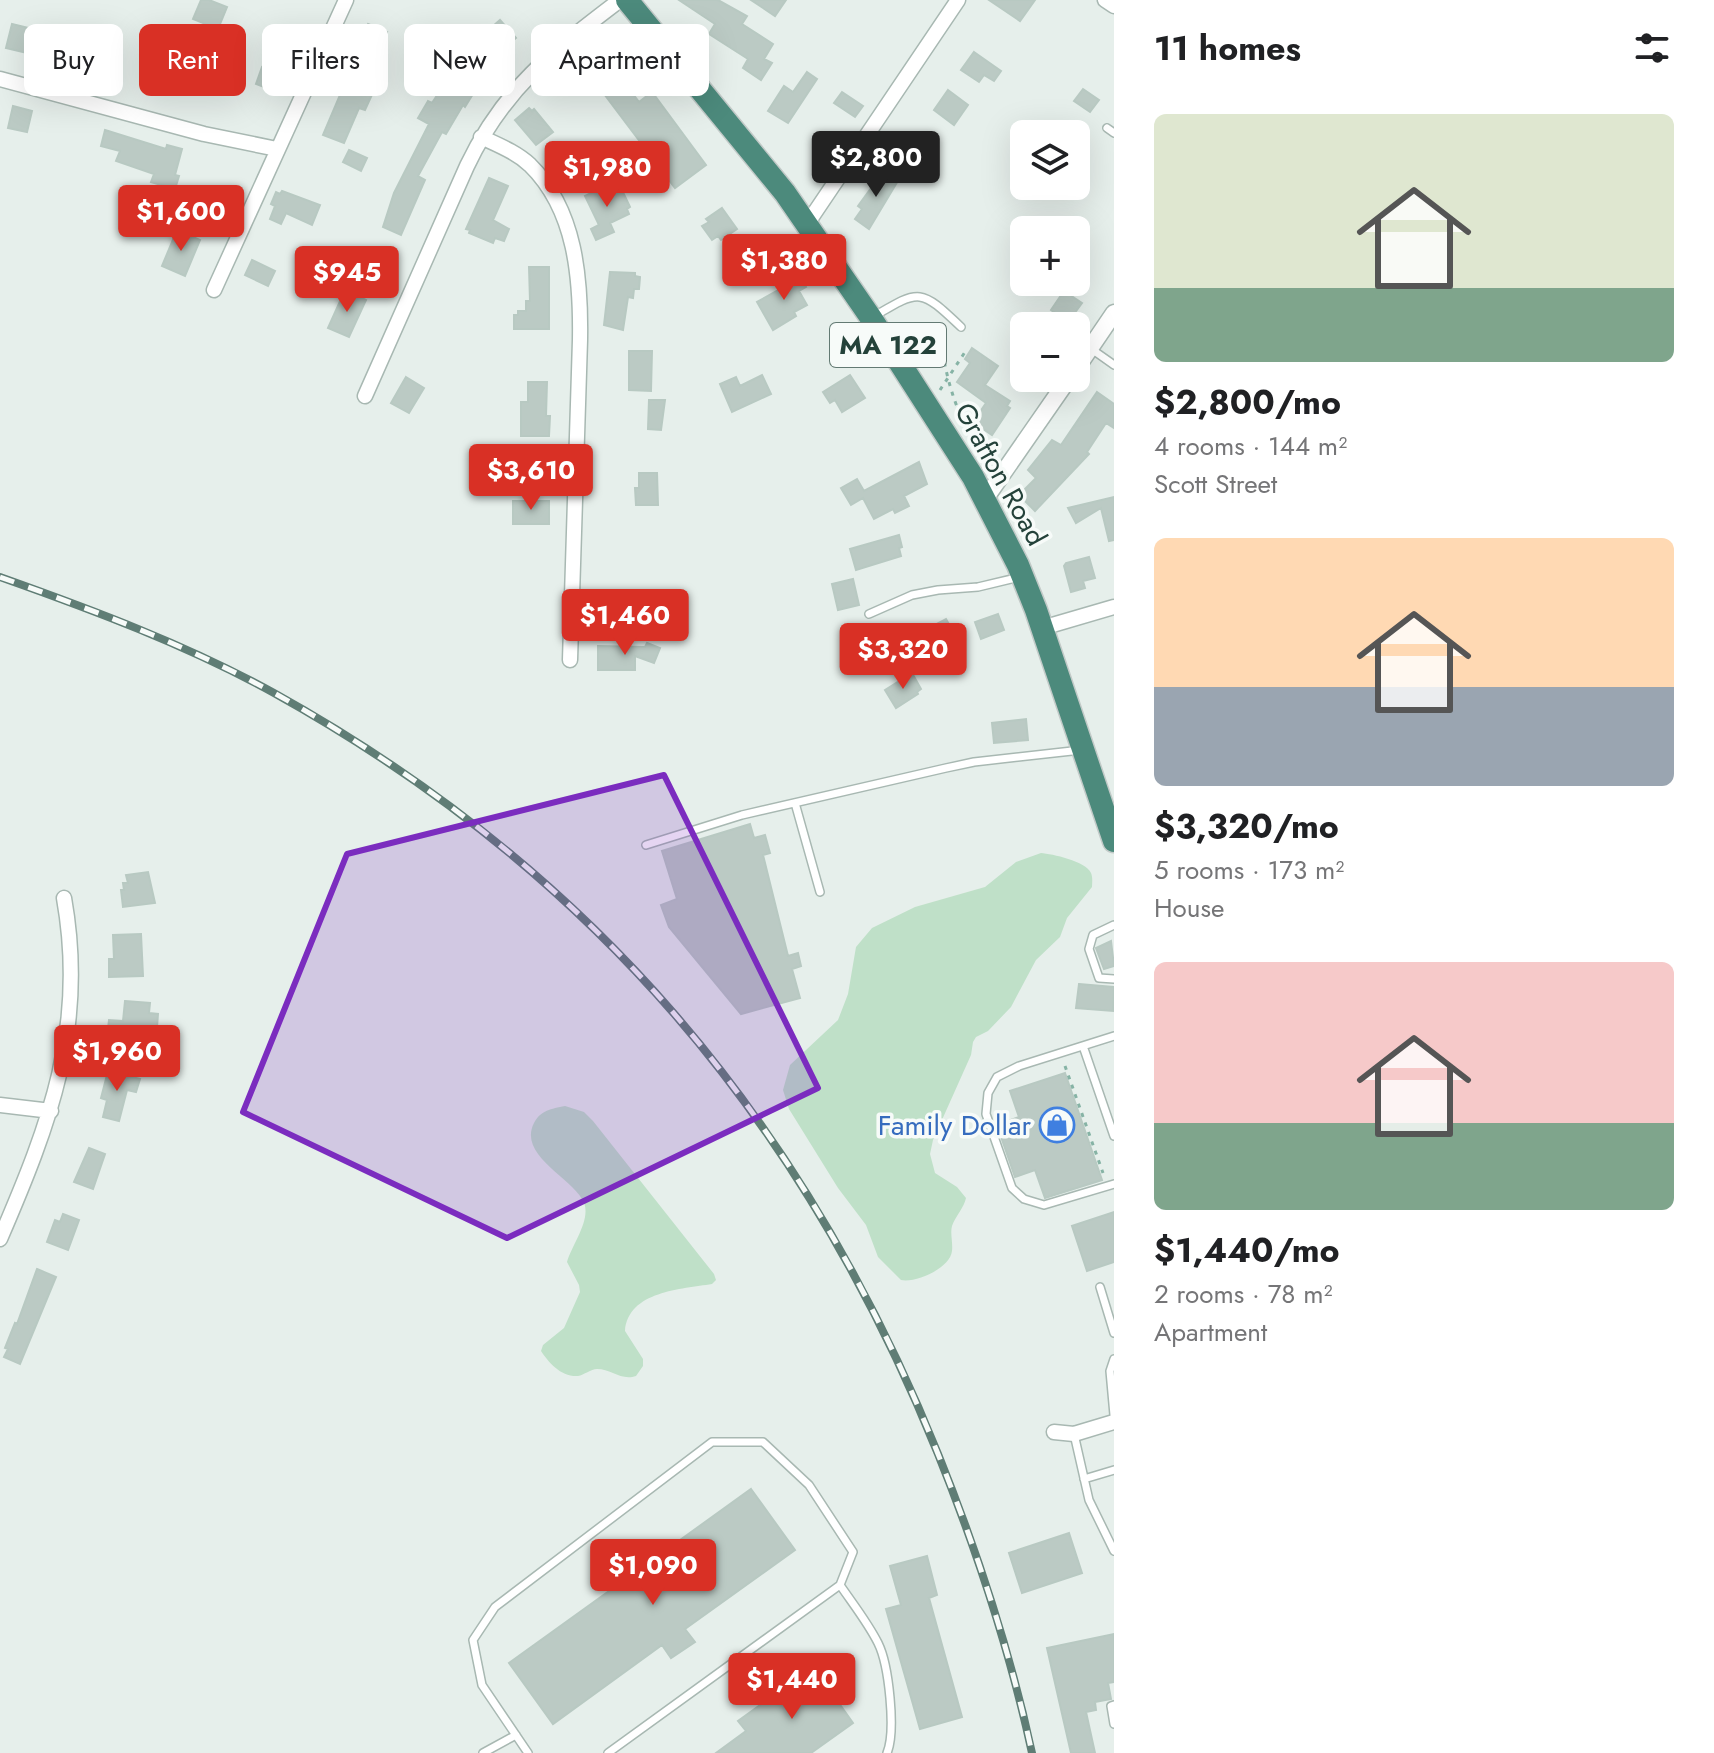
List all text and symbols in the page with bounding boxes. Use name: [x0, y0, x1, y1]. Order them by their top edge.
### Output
chip: Buy: [24, 24, 123, 96]
chip: Rent: [139, 24, 246, 96]
chip: Filters: [262, 24, 388, 96]
chip: New: [404, 24, 515, 96]
chip: Apartment: [531, 24, 709, 96]
text: 11 homes: [1154, 24, 1301, 73]
icon: filters: [1630, 26, 1674, 70]
map controls: [1010, 120, 1090, 392]
button: layers: [1010, 120, 1090, 200]
pin: $2,800: [811, 131, 941, 199]
text: $2,800: [830, 138, 922, 176]
pin: $1,980: [542, 141, 672, 209]
text: $1,980: [563, 148, 651, 186]
icon: home: [1342, 166, 1486, 310]
pin: $1,600: [116, 185, 246, 253]
text: $1,600: [136, 192, 226, 230]
button: +: [1010, 216, 1090, 296]
pin: $1,380: [719, 234, 849, 302]
text: $1,380: [740, 241, 828, 279]
pin: $945: [300, 246, 394, 314]
text: $945: [313, 253, 381, 291]
button: −: [1010, 312, 1090, 392]
road number: MA 122: [830, 323, 946, 367]
text: $2,800/mo: [1154, 378, 1341, 427]
street label: Grafton Road: [944, 395, 1057, 553]
text: 4 rooms · 144 m²: [1154, 427, 1347, 465]
pin: $3,610: [466, 444, 596, 512]
text: $3,610: [487, 451, 575, 489]
text: Scott Street: [1154, 465, 1277, 503]
pin: $1,460: [560, 589, 690, 657]
icon: home: [1342, 590, 1486, 734]
text: $1,460: [580, 596, 670, 634]
pin: $3,320: [838, 623, 968, 691]
text: $3,320: [858, 630, 948, 668]
text: $3,320/mo: [1154, 802, 1339, 851]
text: 5 rooms · 173 m²: [1154, 851, 1344, 889]
text: House: [1154, 889, 1224, 927]
icon: home: [1342, 1014, 1486, 1158]
pin: $1,960: [52, 1025, 182, 1093]
text: $1,960: [72, 1032, 162, 1070]
place label: Family Dollar: [878, 1105, 1031, 1146]
shop icon: Family Dollar: [1038, 1106, 1076, 1144]
text: $1,440/mo: [1154, 1226, 1340, 1275]
text: 2 rooms · 78 m²: [1154, 1275, 1333, 1313]
text: Apartment: [1154, 1313, 1267, 1351]
pin: $1,090: [588, 1539, 718, 1607]
text: $1,090: [608, 1546, 698, 1584]
pin: $1,440: [727, 1653, 857, 1721]
text: $1,440: [746, 1660, 838, 1698]

